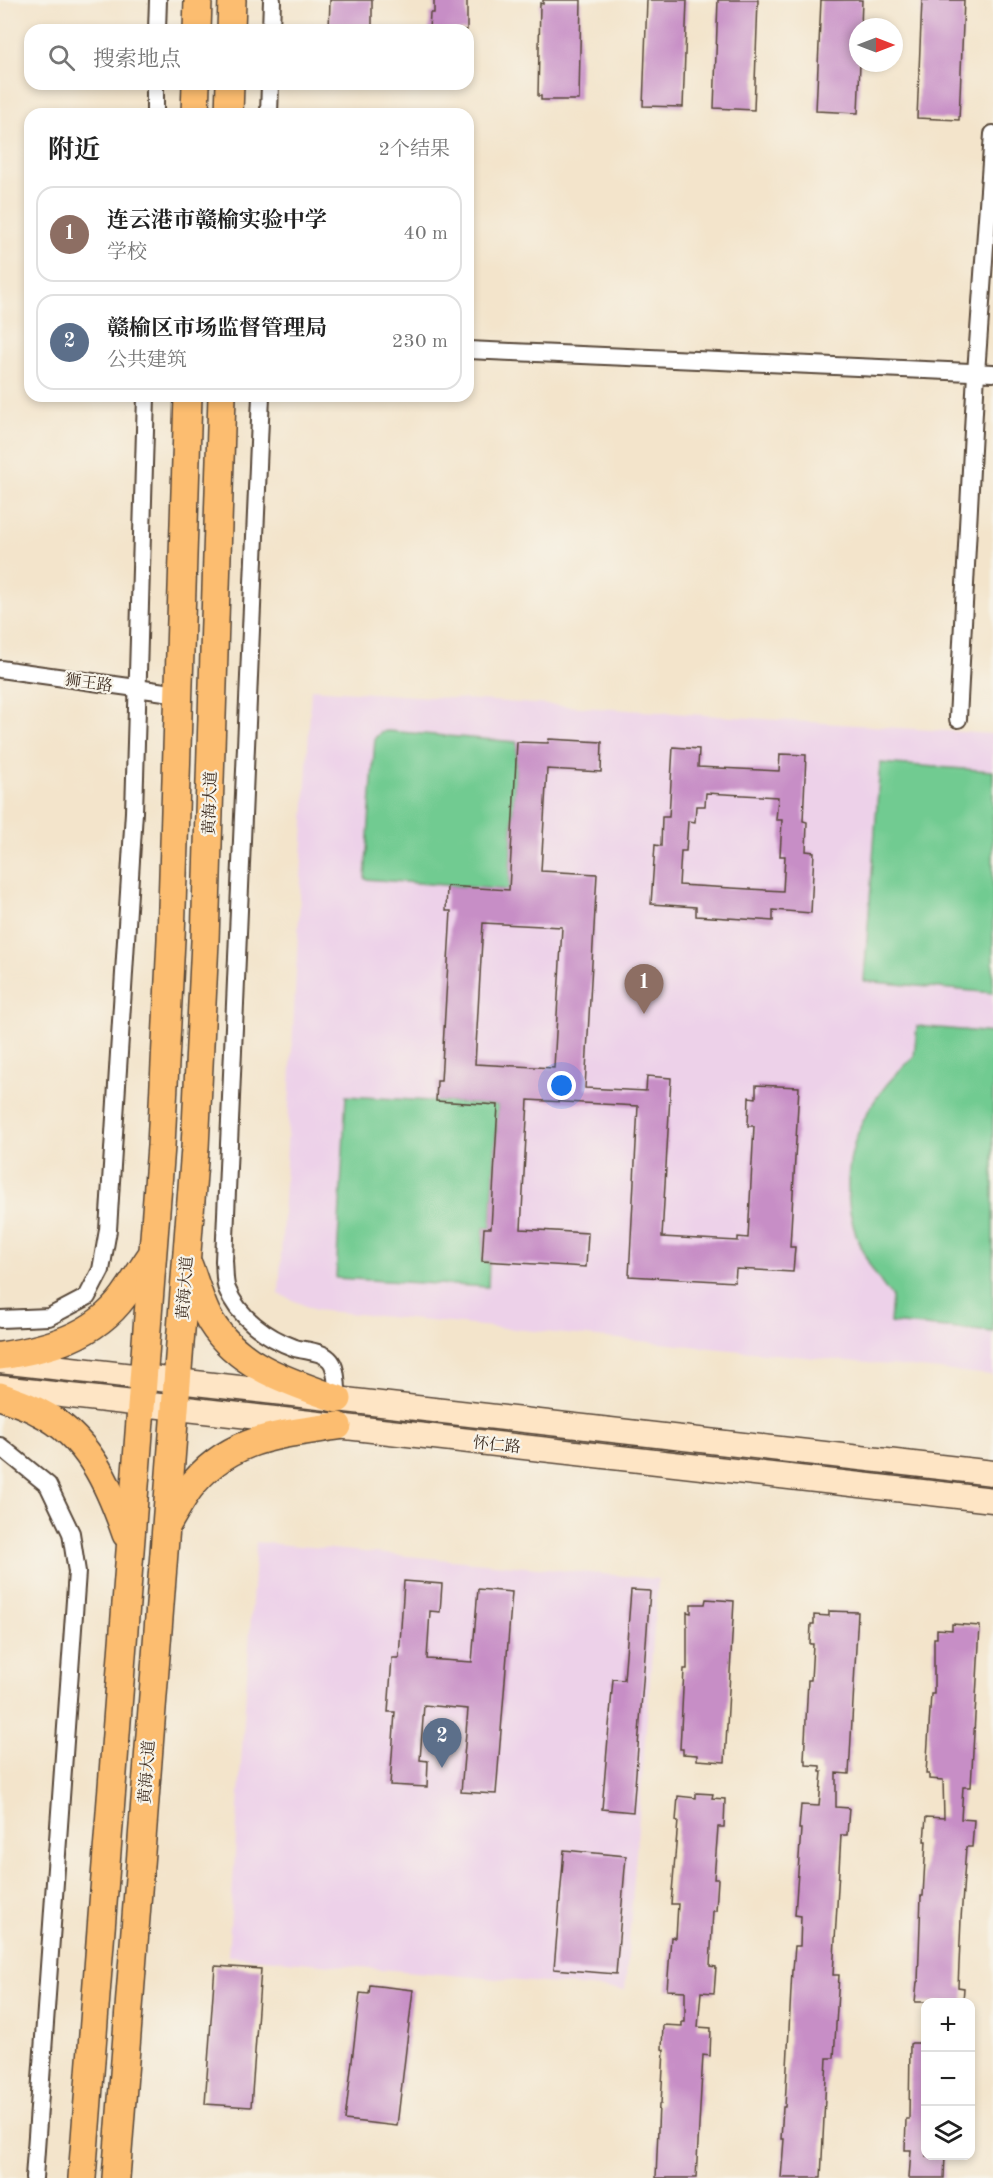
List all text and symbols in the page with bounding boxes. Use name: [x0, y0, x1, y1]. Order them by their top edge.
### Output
north arrow: [849, 18, 903, 72]
search box: [24, 24, 474, 90]
icon: search: [45, 41, 78, 74]
text: 搜索地点: [93, 49, 181, 71]
text: 附近: [48, 138, 100, 164]
text: 2个结果: [378, 140, 450, 160]
text: 连云港市赣榆实验中学: [107, 210, 327, 232]
text: 1: [64, 224, 75, 244]
text: 40 m: [403, 224, 448, 244]
text: 学校: [107, 243, 147, 263]
text: 赣榆区市场监督管理局: [107, 318, 327, 340]
text: 2: [64, 332, 75, 352]
text: 230 m: [392, 332, 448, 352]
text: 公共建筑: [107, 351, 187, 371]
street label: 狮王路: [64, 671, 114, 695]
street label: 黄海大道: [200, 771, 220, 835]
pin: 1: [624, 964, 664, 1014]
your location: [547, 1071, 576, 1100]
street label: 黄海大道: [174, 1256, 196, 1321]
street label: 怀仁路: [472, 1434, 522, 1456]
pin: 2: [422, 1718, 462, 1768]
street label: 黄海大道: [136, 1740, 158, 1805]
map controls: [921, 1998, 975, 2160]
button: +: [921, 1998, 975, 2052]
button: −: [921, 2052, 975, 2106]
button: layers: [921, 2106, 975, 2160]

